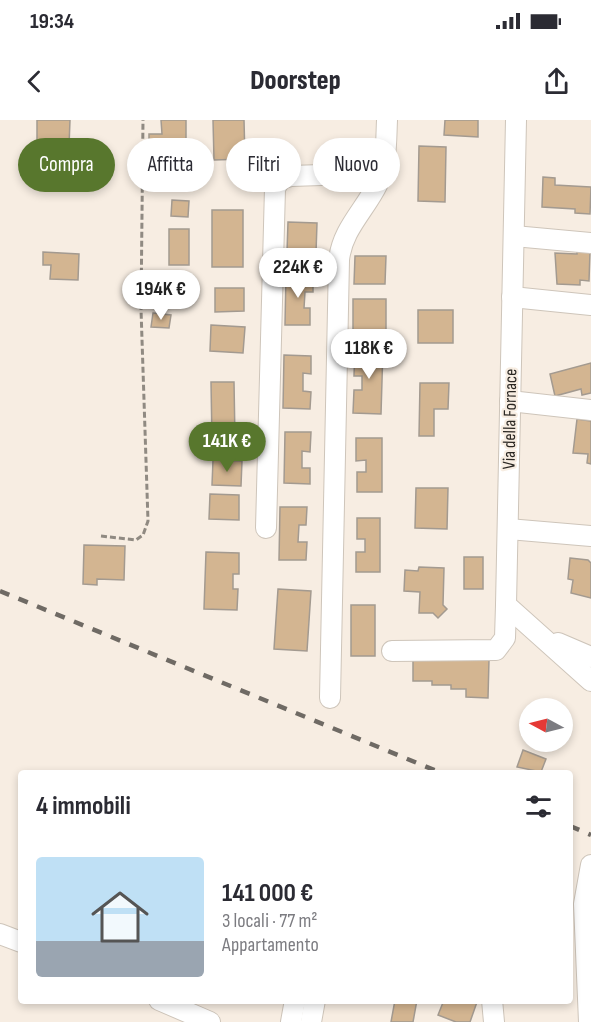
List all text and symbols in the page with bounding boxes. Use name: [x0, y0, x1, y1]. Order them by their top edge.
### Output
text: 19:34: [30, 8, 74, 35]
icon: back: [18, 65, 51, 98]
text: Doorstep: [250, 65, 341, 97]
icon: share: [540, 65, 573, 98]
chip: Compra: [18, 138, 115, 192]
chip: Affitta: [127, 138, 214, 192]
chip: Filtri: [226, 138, 301, 192]
chip: Nuovo: [313, 138, 400, 192]
pin: 224K €: [249, 248, 347, 299]
text: 224K €: [273, 255, 323, 279]
pin: 194K €: [112, 270, 210, 321]
text: 194K €: [136, 277, 186, 301]
pin: 118K €: [320, 329, 418, 380]
text: 118K €: [345, 336, 393, 360]
street label: Via della Fornace: [499, 368, 521, 470]
pin: 141K €: [178, 422, 276, 473]
text: 141K €: [203, 429, 251, 453]
north arrow: [519, 698, 573, 752]
map controls: [519, 698, 573, 752]
icon: filters: [522, 790, 555, 823]
text: 4 immobili: [36, 791, 131, 822]
text: 141 000 €: [222, 878, 313, 909]
icon: home: [84, 881, 156, 953]
text: 3 locali · 77 m²: [222, 909, 318, 933]
text: Appartamento: [222, 933, 319, 957]

